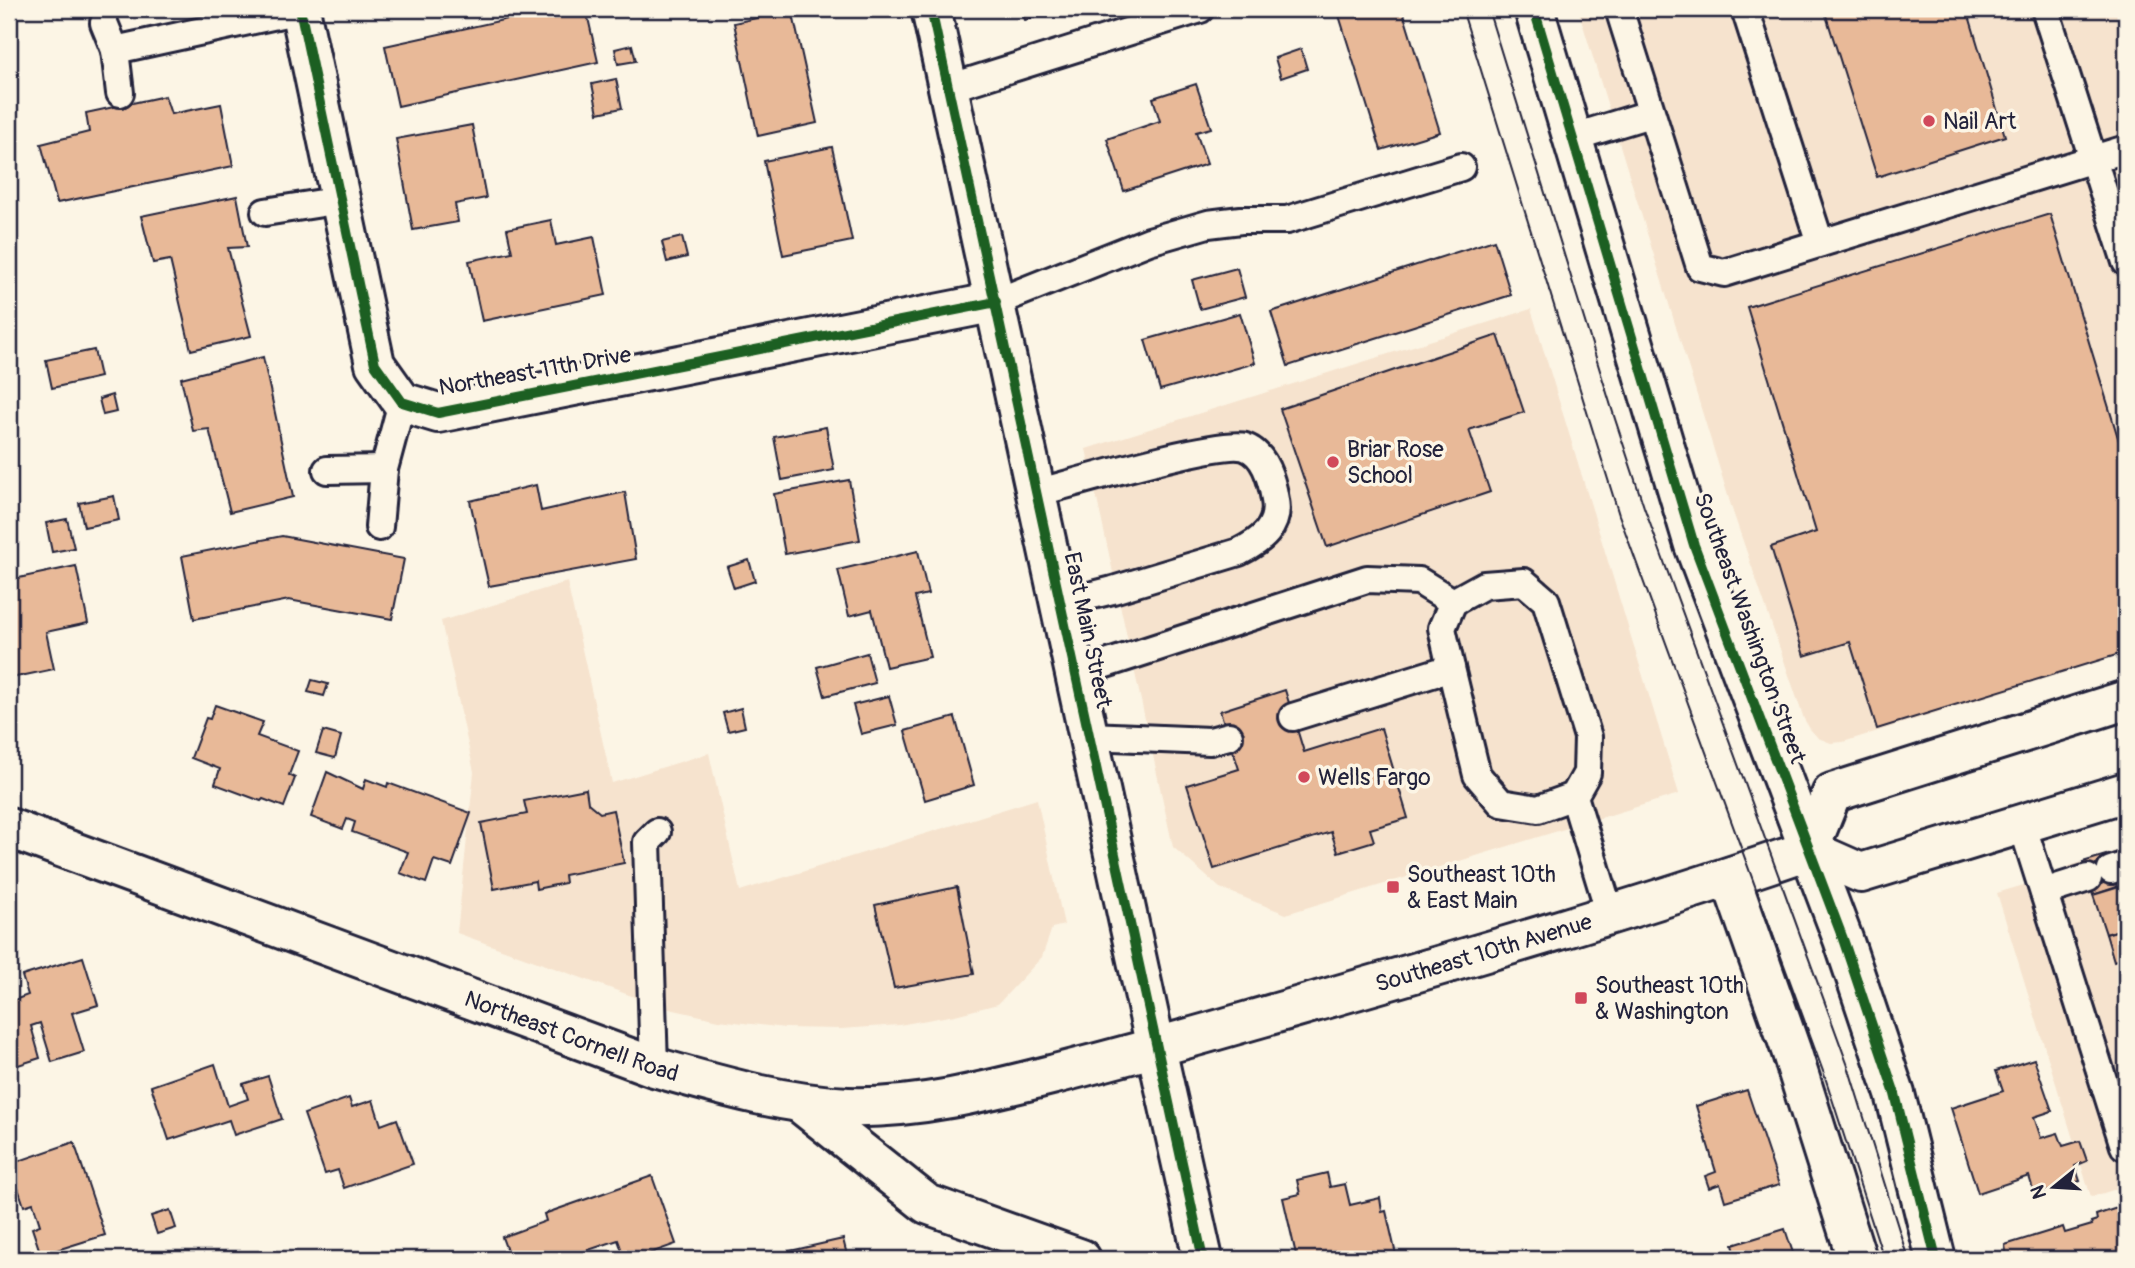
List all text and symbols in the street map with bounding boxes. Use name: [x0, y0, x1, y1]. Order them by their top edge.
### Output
place label: Nail Art: [1943, 107, 2017, 136]
marker: Nail Art: [1921, 113, 1937, 129]
street label: Northeast 11th Drive: [437, 340, 634, 402]
place label: Briar Rose School: [1347, 435, 1444, 490]
marker: Briar Rose School: [1325, 454, 1341, 470]
street label: Southeast Washington Street: [1687, 489, 1813, 768]
street label: East Main Street: [1057, 549, 1119, 711]
place label: Wells Fargo: [1318, 763, 1431, 792]
marker: Wells Fargo: [1296, 769, 1312, 785]
place label: Southeast 10th & East Main: [1407, 860, 1556, 915]
marker: Southeast 10th & East Main: [1385, 879, 1401, 895]
street label: Southeast 10th Avenue: [1372, 906, 1596, 998]
place label: Southeast 10th & Washington: [1595, 971, 1744, 1026]
street label: Northeast Cornell Road: [461, 984, 682, 1088]
marker: Southeast 10th & Washington: [1573, 990, 1589, 1006]
north arrow: [2020, 1152, 2090, 1222]
text: N: [2025, 1182, 2052, 1202]

